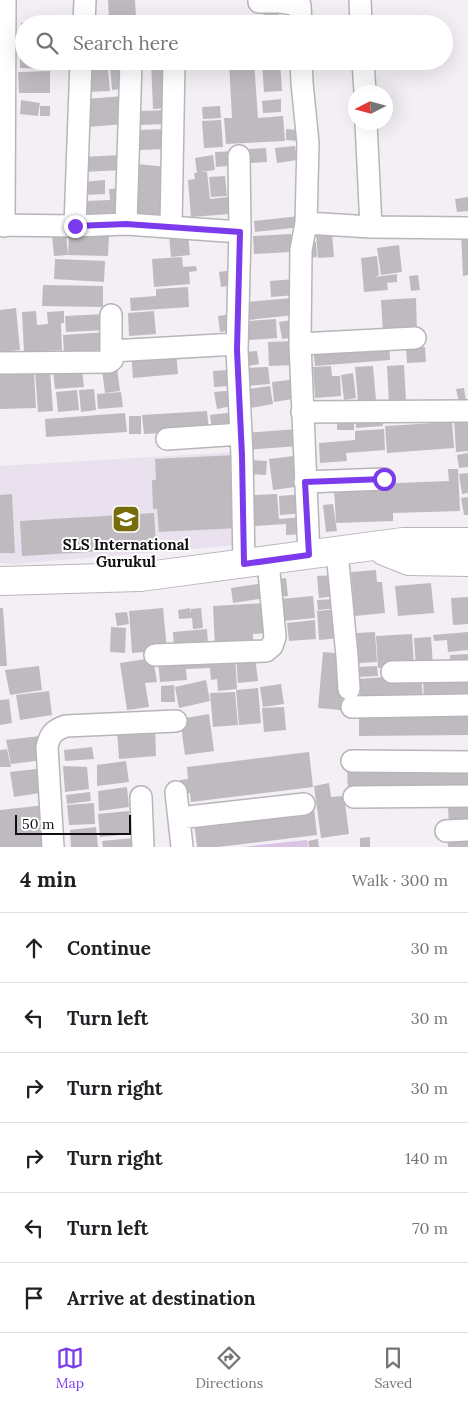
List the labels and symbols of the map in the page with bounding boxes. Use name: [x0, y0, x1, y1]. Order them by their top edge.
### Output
north arrow: [348, 85, 393, 130]
route end: [64, 215, 87, 238]
route start: [373, 468, 396, 491]
school or university icon: SLS International Gurukul: [111, 504, 141, 534]
place label: SLS International Gurukul: [63, 535, 190, 571]
scale bar: [15, 812, 131, 835]

